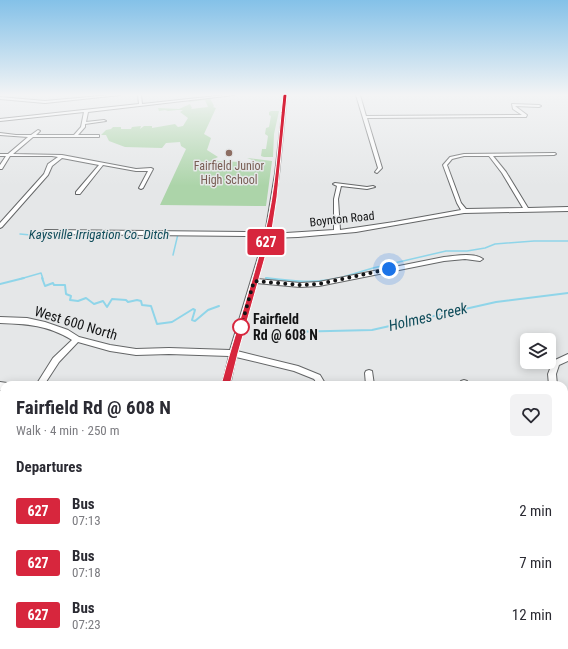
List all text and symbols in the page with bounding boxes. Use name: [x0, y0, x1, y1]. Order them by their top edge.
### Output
marker: Fairfield Junior High School: [224, 148, 234, 158]
place label: Fairfield Junior High School: [194, 159, 265, 187]
street label: Boynton Road: [309, 209, 375, 229]
water label: Kaysville Irrigation Co. Ditch: [29, 227, 169, 242]
line badge: 627: [243, 229, 289, 255]
text: 627: [255, 234, 277, 250]
your location: [379, 259, 399, 279]
water label: Holmes Creek: [387, 299, 470, 335]
street label: West 600 North: [33, 303, 119, 343]
place label: Fairfield Rd @ 608 N: [253, 311, 318, 343]
marker: Fairfield Rd @ 608 N: [232, 318, 250, 336]
map controls: [520, 333, 556, 369]
button: layers: [520, 333, 556, 369]
button: heart: [510, 394, 552, 436]
text: Fairfield Rd @ 608 N: [16, 396, 171, 419]
text: Walk · 4 min · 250 m: [16, 423, 120, 438]
text: Departures: [16, 458, 82, 476]
text: Bus: [72, 495, 95, 513]
text: 2 min: [519, 502, 552, 520]
text: 627: [27, 503, 49, 519]
text: 07:13: [72, 513, 101, 528]
text: Bus: [72, 547, 95, 565]
text: 7 min: [519, 554, 552, 572]
text: 627: [27, 555, 49, 571]
text: 07:18: [72, 565, 101, 580]
text: Bus: [72, 599, 95, 617]
text: 12 min: [512, 606, 552, 624]
text: 627: [27, 607, 49, 623]
text: 07:23: [72, 617, 101, 632]

